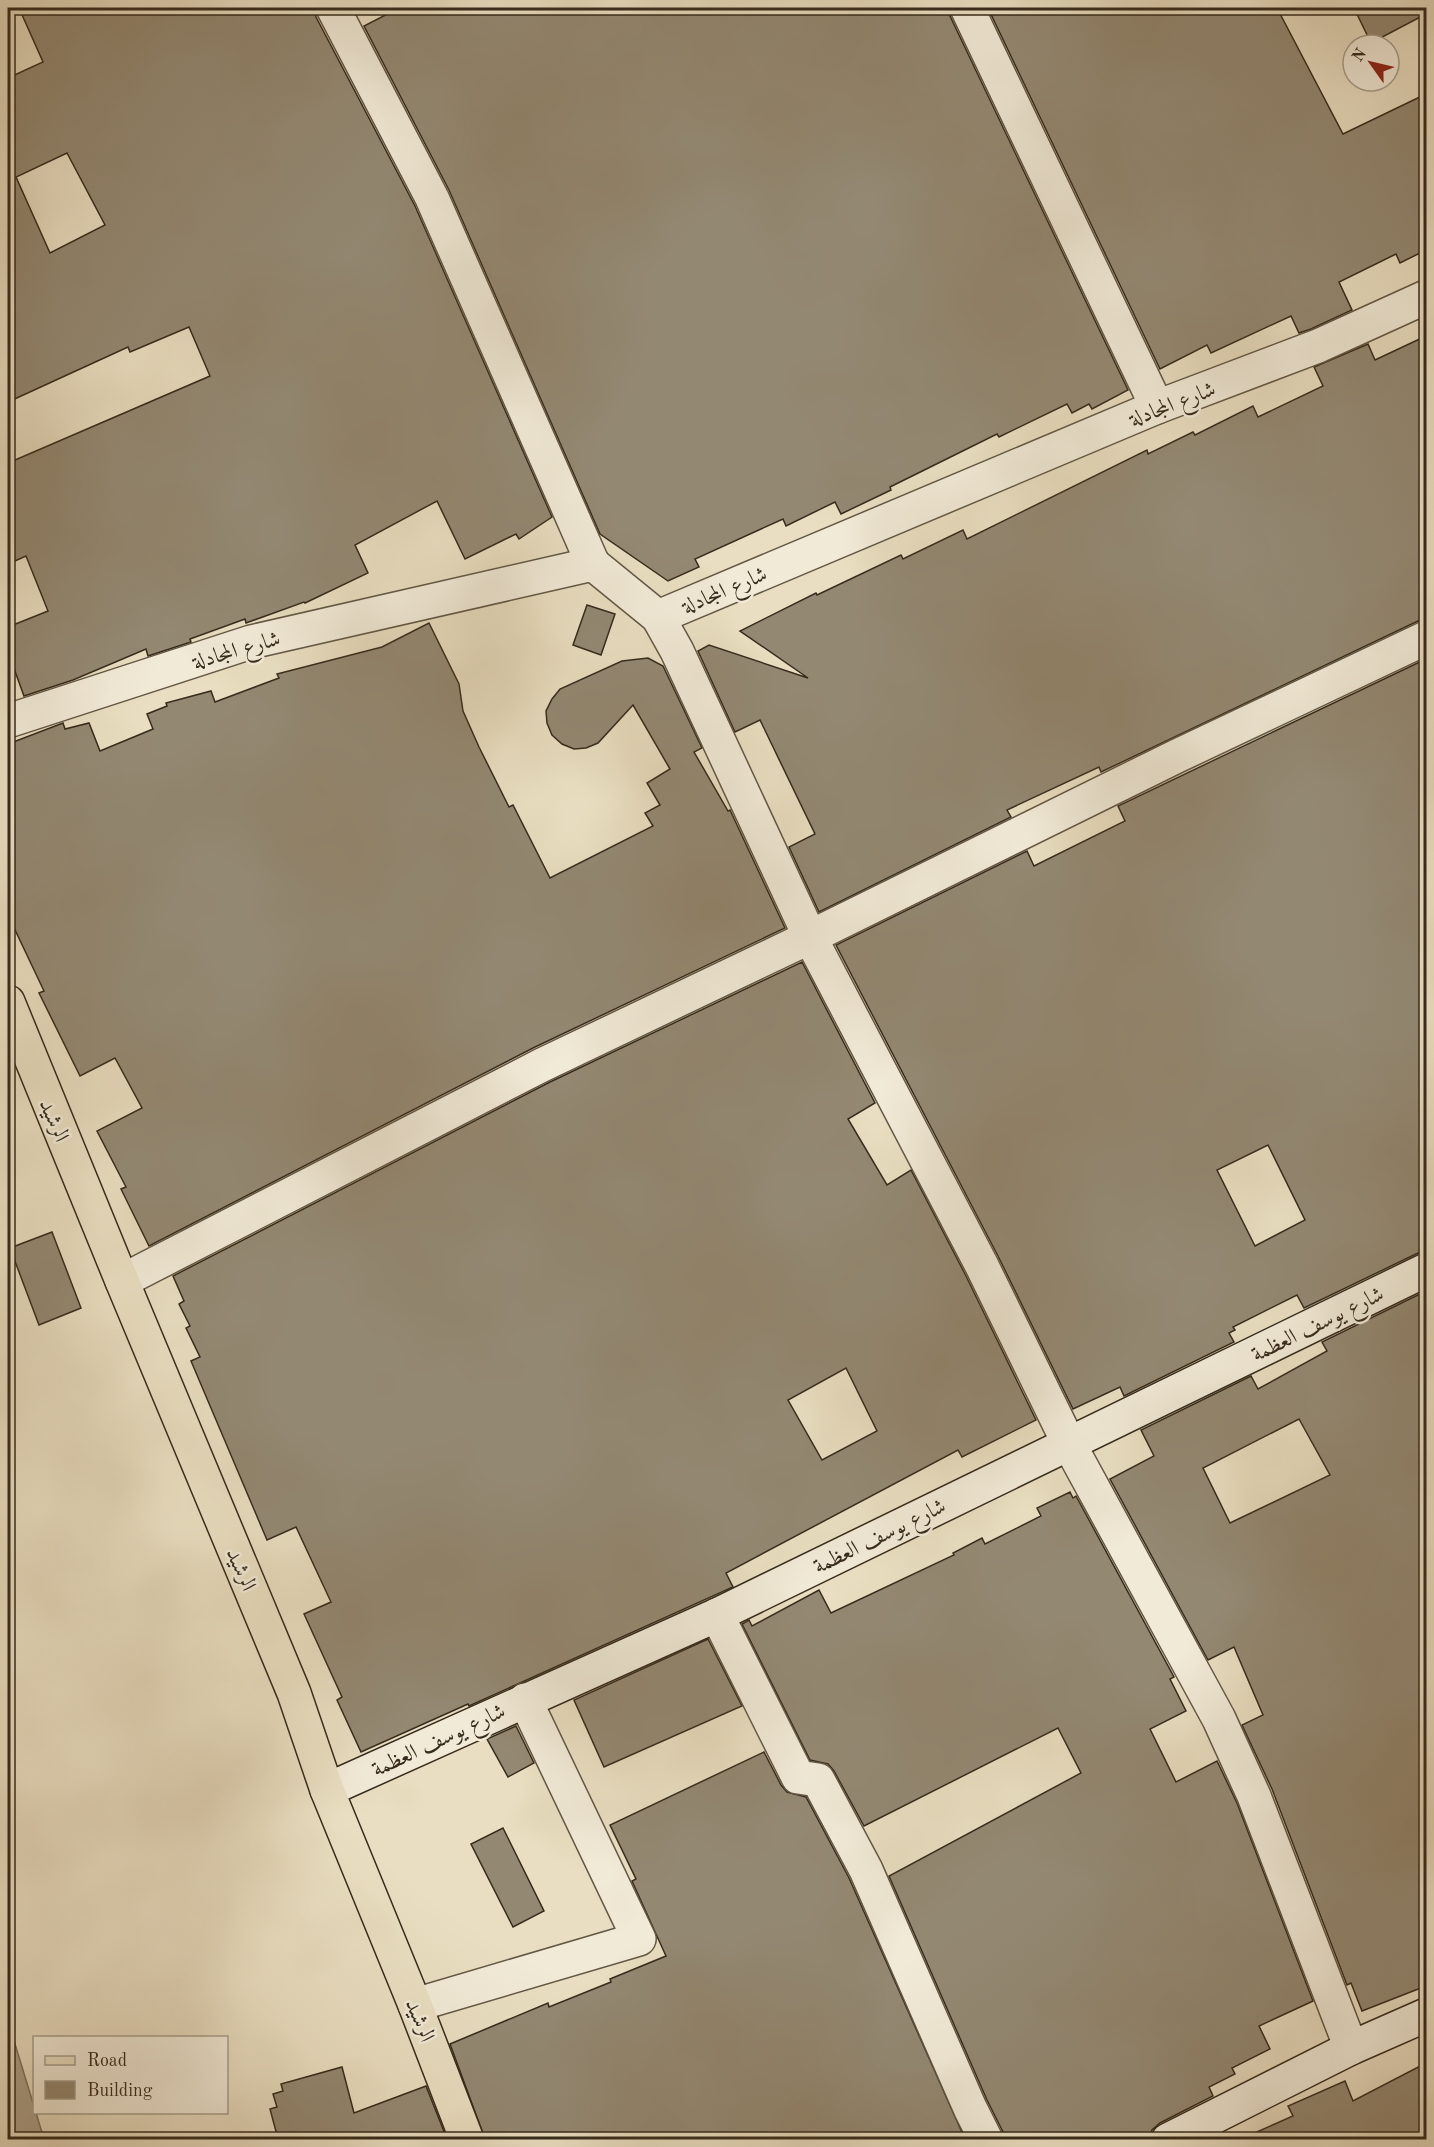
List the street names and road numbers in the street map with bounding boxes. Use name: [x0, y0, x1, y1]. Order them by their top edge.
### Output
street label: شارع المجادلة: [1126, 378, 1221, 437]
street label: شارع المجادلة: [678, 563, 773, 624]
street label: شارع المجادلة: [189, 628, 284, 680]
street label: الرشيد: [34, 1096, 72, 1145]
street label: شارع يوسف العظمة: [1248, 1283, 1390, 1372]
street label: شارع يوسف العظمة: [810, 1495, 952, 1584]
street label: الرشيد: [221, 1545, 259, 1594]
street label: شارع يوسف العظمة: [369, 1700, 511, 1787]
street label: الرشيد: [401, 1996, 438, 2045]

